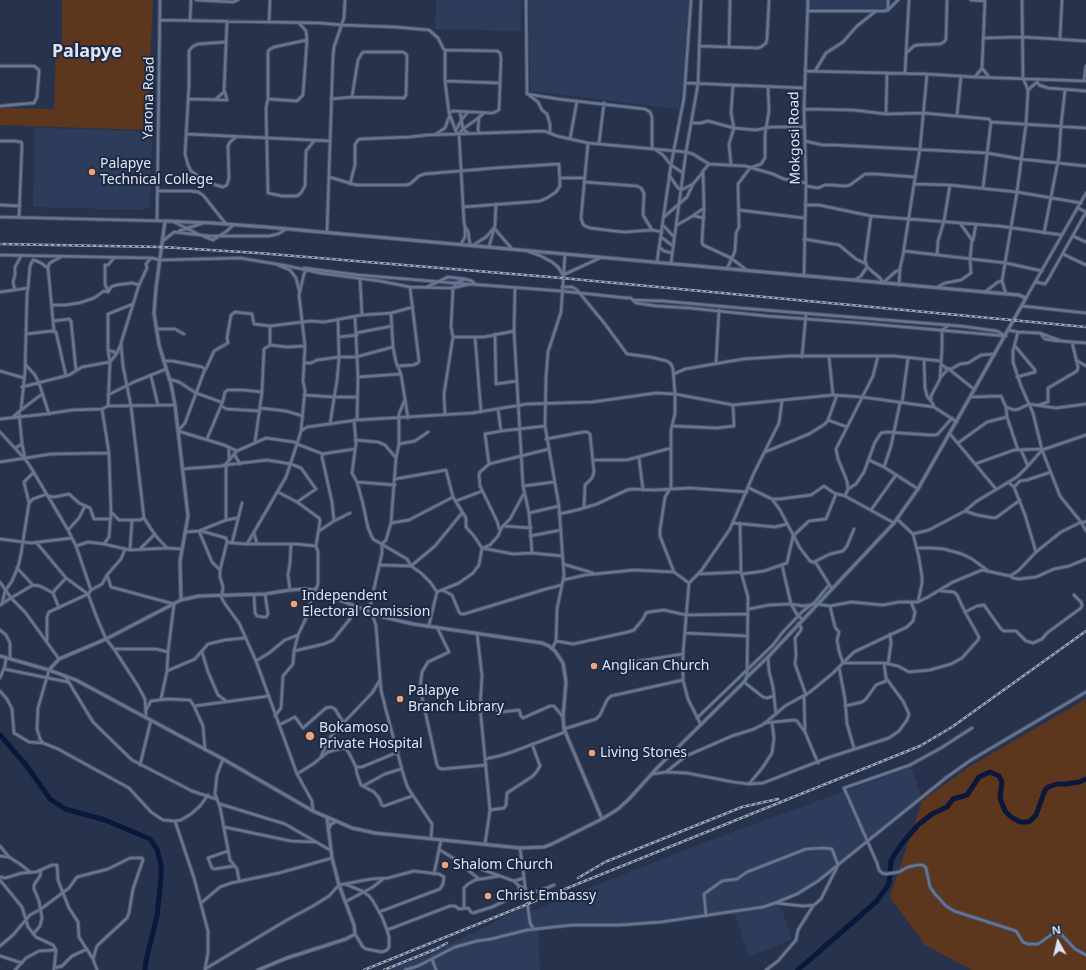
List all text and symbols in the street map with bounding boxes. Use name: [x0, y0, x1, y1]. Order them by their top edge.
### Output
district label: Palapye: [52, 41, 122, 63]
street label: Yarona Road: [140, 56, 158, 140]
street label: Mokgosi Road: [786, 91, 804, 185]
place label: Palapye Technical College: [100, 156, 213, 188]
marker: Palapye Technical College: [87, 167, 97, 177]
place label: Independent Electoral Comission: [302, 588, 430, 620]
marker: Independent Electoral Comission: [289, 599, 299, 609]
place label: Anglican Church: [602, 658, 709, 674]
marker: Anglican Church: [589, 661, 599, 671]
place label: Palapye Branch Library: [408, 683, 504, 716]
marker: Palapye Branch Library: [395, 694, 405, 704]
place label: Bokamoso Private Hospital: [319, 720, 423, 752]
marker: Bokamoso Private Hospital: [304, 730, 316, 742]
place label: Living Stones: [600, 745, 687, 761]
marker: Living Stones: [587, 748, 597, 758]
place label: Shalom Church: [453, 857, 553, 873]
marker: Shalom Church: [440, 860, 450, 870]
place label: Christ Embassy: [496, 888, 596, 904]
marker: Christ Embassy: [483, 891, 493, 901]
north arrow: [1038, 922, 1078, 962]
text: N: [1051, 922, 1062, 938]

